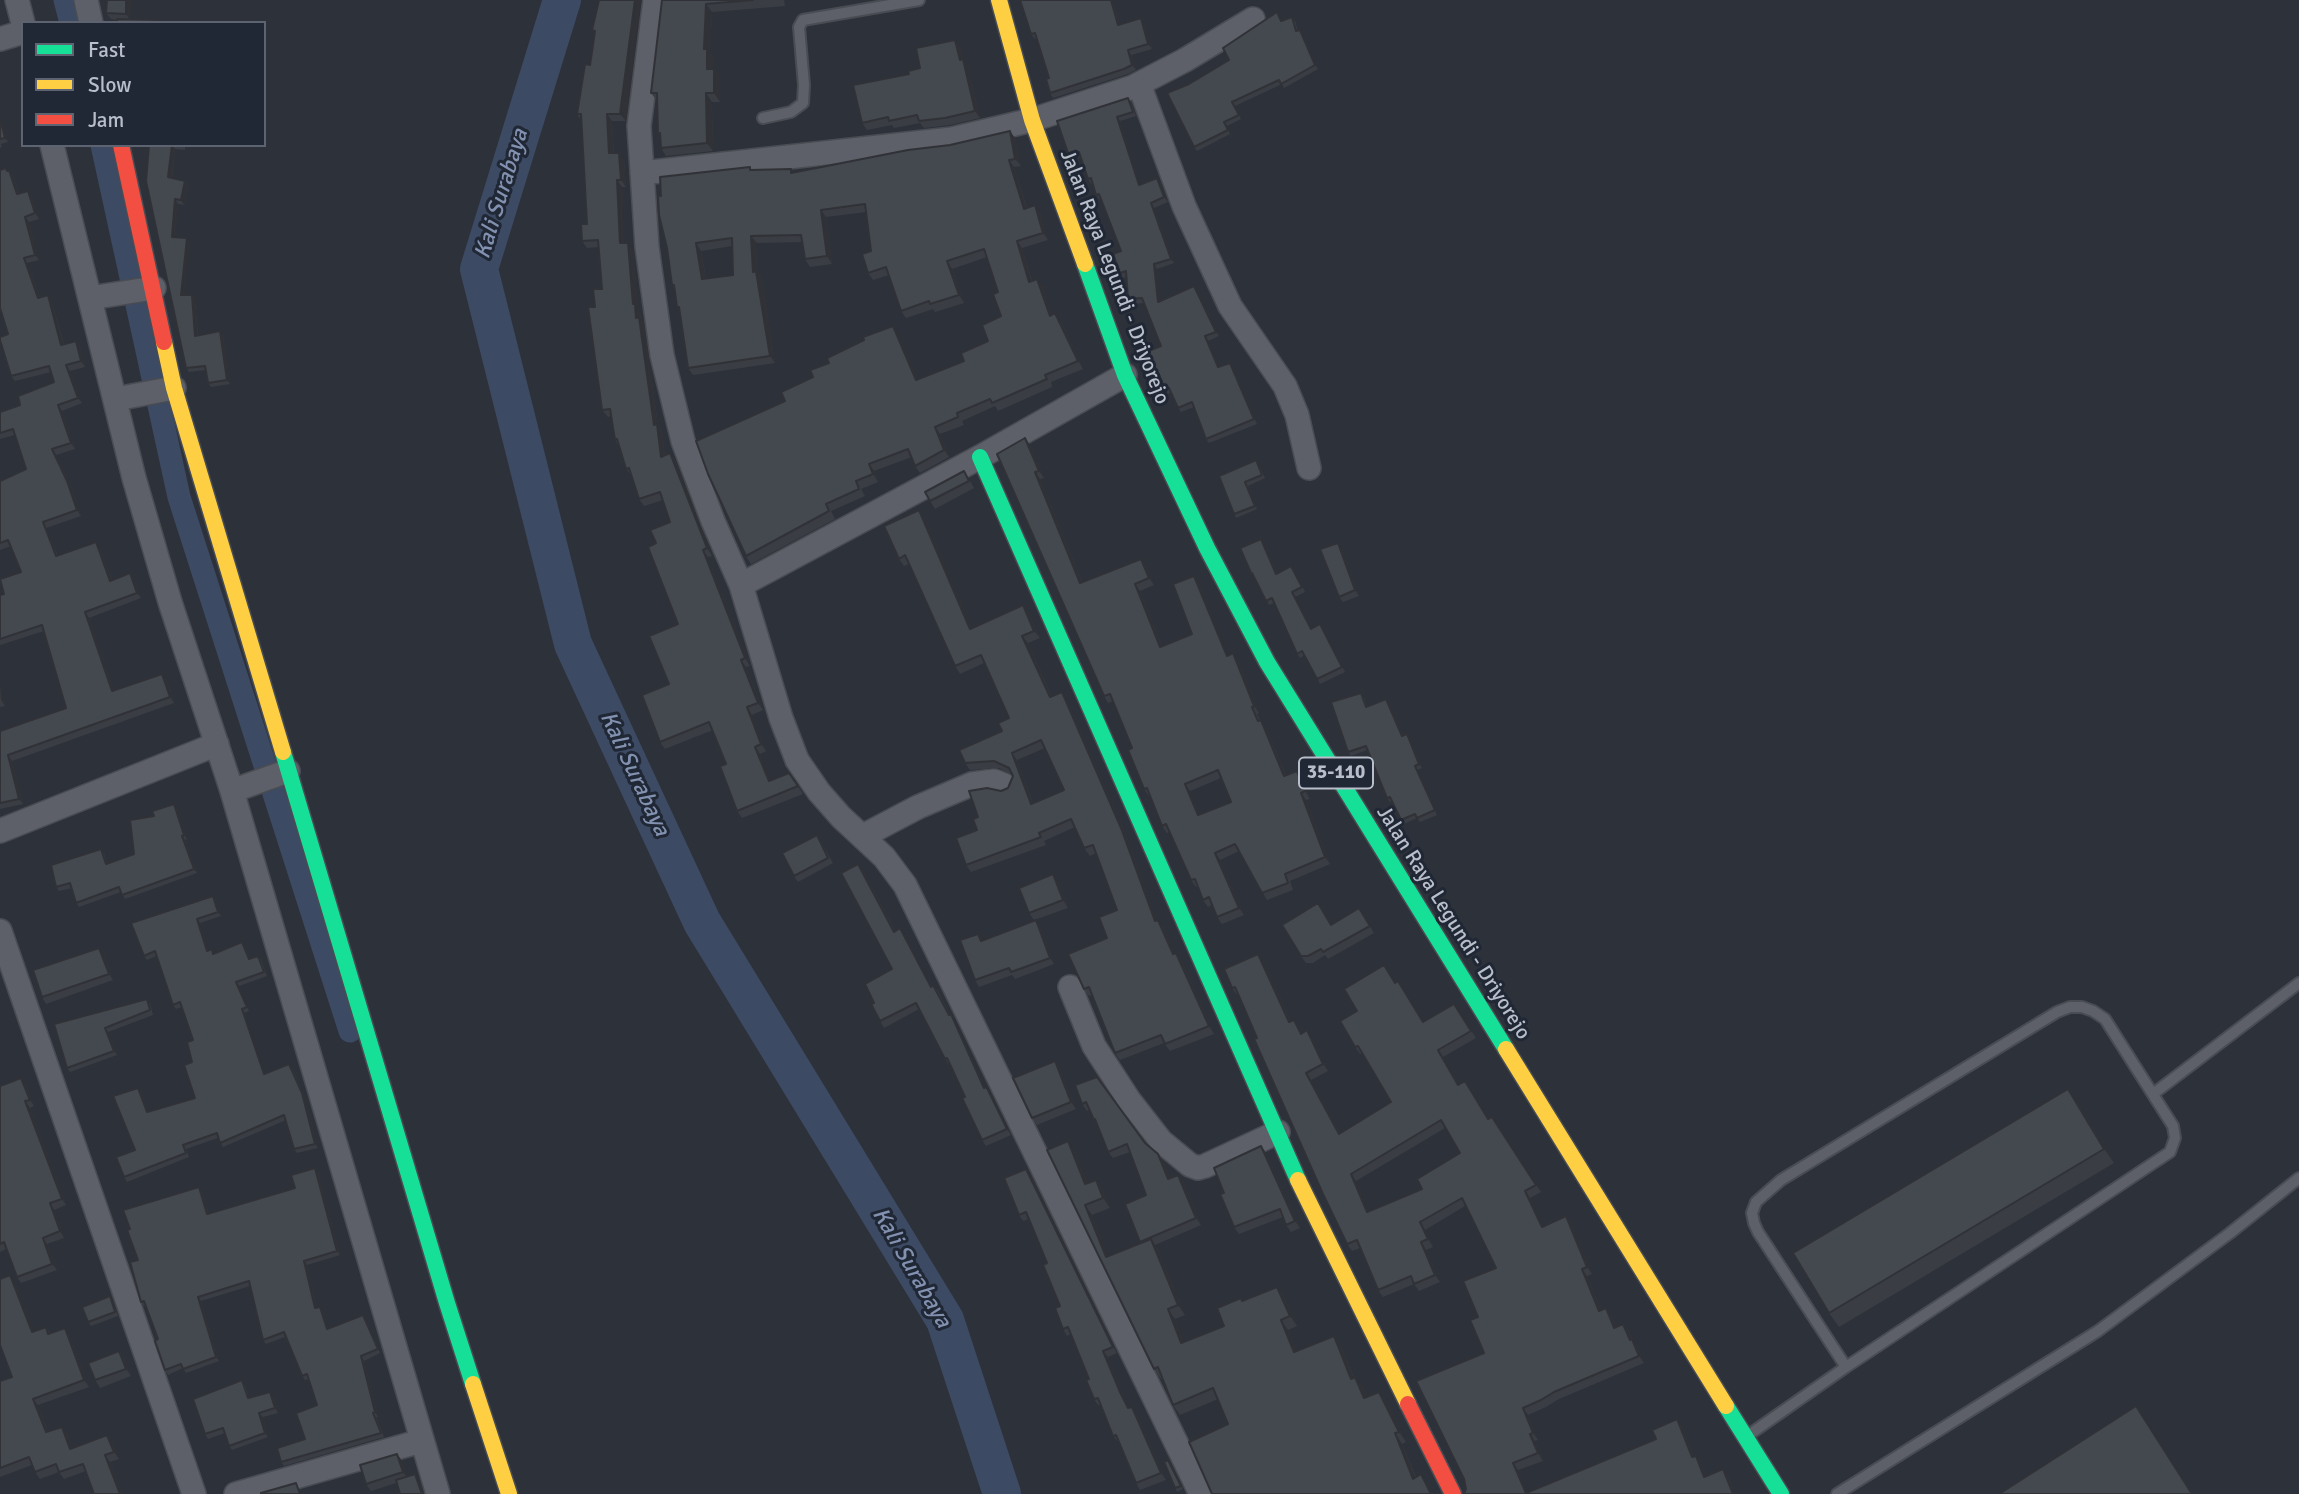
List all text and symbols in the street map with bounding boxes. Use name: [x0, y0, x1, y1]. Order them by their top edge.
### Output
legend: [21, 21, 266, 147]
text: Fast: [88, 37, 125, 63]
text: Slow: [88, 72, 132, 98]
text: Jam: [88, 107, 124, 133]
water label: Kali Surabaya: [469, 126, 535, 262]
street label: Jalan Raya Legundi - Driyorejo: [1054, 146, 1174, 408]
water label: Kali Surabaya: [593, 707, 675, 841]
road number: 35-110: [1299, 758, 1373, 788]
street label: Jalan Raya Legundi - Driyorejo: [1371, 802, 1535, 1044]
water label: Kali Surabaya: [865, 1203, 957, 1333]

